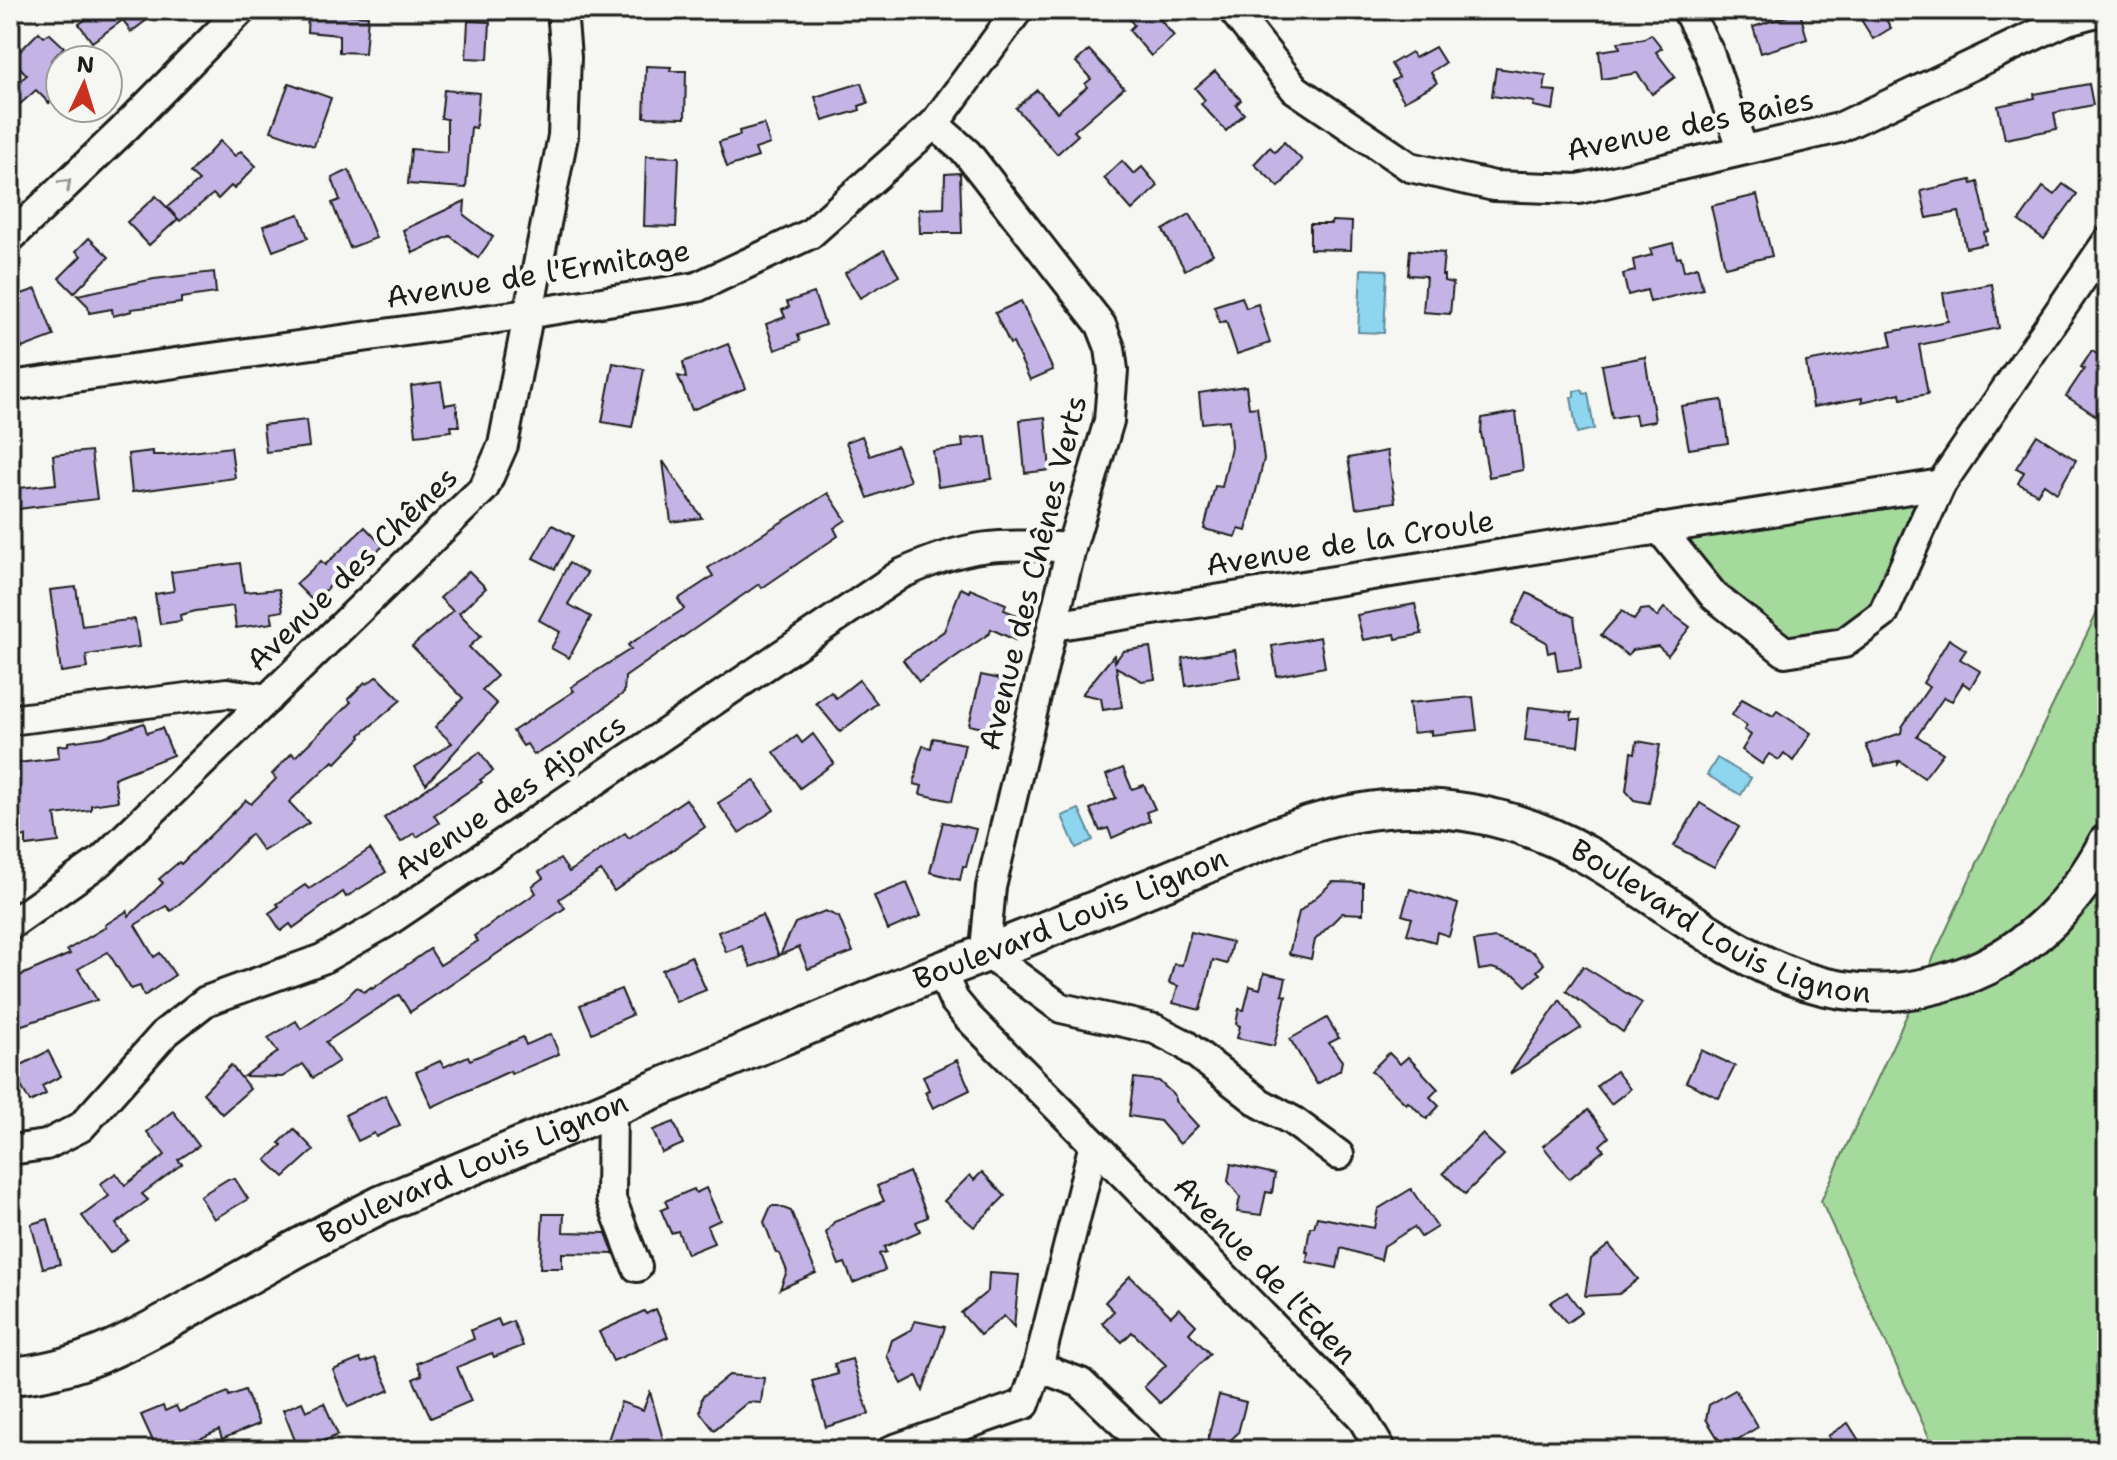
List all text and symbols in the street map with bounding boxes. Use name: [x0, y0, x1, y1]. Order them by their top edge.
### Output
north arrow: [44, 44, 124, 124]
text: N: [76, 49, 95, 80]
street label: Avenue des Baies: [1563, 78, 1817, 171]
one-way arrow: [57, 179, 72, 193]
street label: Avenue de l'Ermitage: [383, 229, 693, 318]
street label: Avenue des Chênes Verts: [969, 391, 1097, 755]
street label: Avenue des Chênes: [237, 457, 466, 680]
street label: Avenue de la Croule: [1203, 499, 1497, 586]
street label: Avenue des Ajoncs: [386, 704, 634, 890]
street label: Boulevard Louis Lignon: [1564, 829, 1872, 1013]
street label: Boulevard Louis Lignon: [907, 837, 1234, 999]
street label: Boulevard Louis Lignon: [310, 1082, 634, 1254]
street label: Avenue de l'Eden: [1164, 1166, 1366, 1373]

